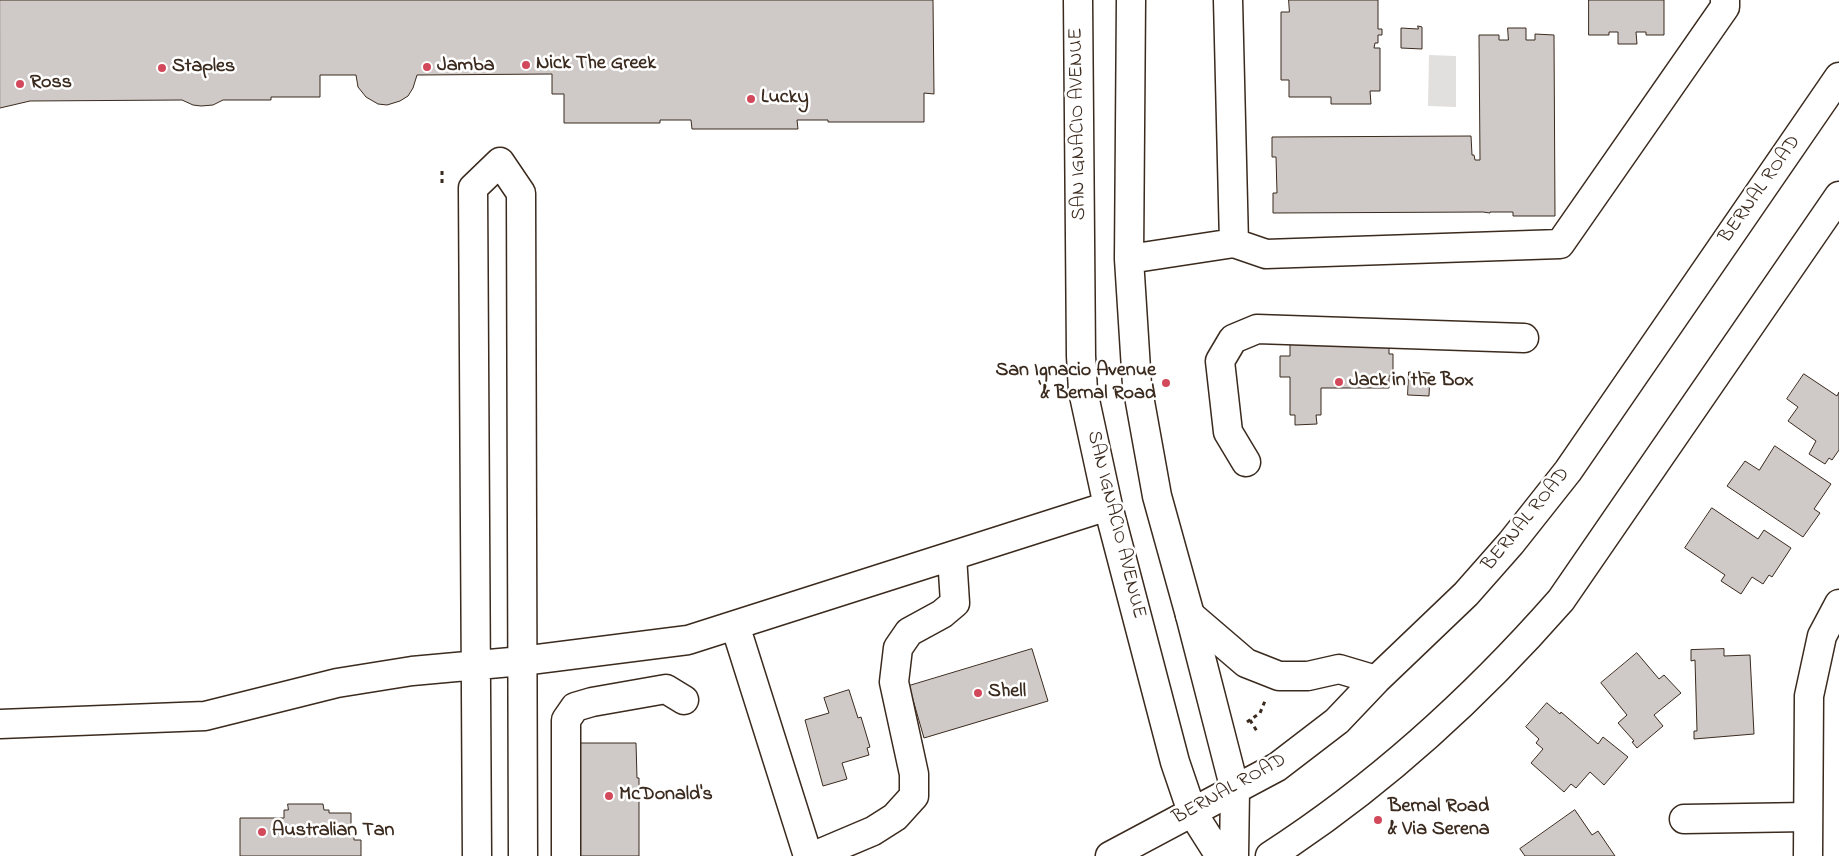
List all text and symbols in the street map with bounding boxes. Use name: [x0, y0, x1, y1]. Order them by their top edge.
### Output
street label: SAN IGNACIO AVENUE: [1065, 27, 1093, 221]
place label: Nick The Greek: [536, 53, 656, 77]
place label: Jamba: [437, 55, 494, 79]
place label: Staples: [172, 56, 235, 80]
marker: Nick The Greek: [520, 59, 532, 71]
marker: Jamba: [421, 61, 433, 73]
marker: Staples: [156, 62, 168, 74]
place label: Ross: [30, 72, 72, 96]
marker: Ross: [14, 78, 26, 90]
place label: Lucky: [761, 87, 809, 111]
marker: Lucky: [745, 93, 757, 105]
street label: BERNAL ROAD: [1715, 131, 1807, 249]
place label: San Ignacio Avenue & Bernal Road: [995, 360, 1156, 407]
place label: Jack in the Box: [1349, 370, 1474, 394]
marker: Jack in the Box: [1333, 376, 1345, 388]
marker: San Ignacio Avenue & Bernal Road: [1160, 377, 1172, 389]
street label: SAN IGNACIO AVENUE: [1080, 429, 1150, 621]
street label: BERNAL ROAD: [1478, 463, 1576, 577]
place label: Shell: [988, 681, 1026, 705]
marker: Shell: [972, 687, 984, 699]
street label: BERNAL ROAD: [1169, 749, 1291, 831]
place label: McDonald's: [619, 784, 713, 808]
marker: McDonald's: [603, 790, 615, 802]
place label: Bernal Road & Via Serena: [1388, 796, 1490, 843]
marker: Bernal Road & Via Serena: [1372, 814, 1384, 826]
place label: Australian Tan: [272, 820, 394, 844]
marker: Australian Tan: [256, 826, 268, 838]

